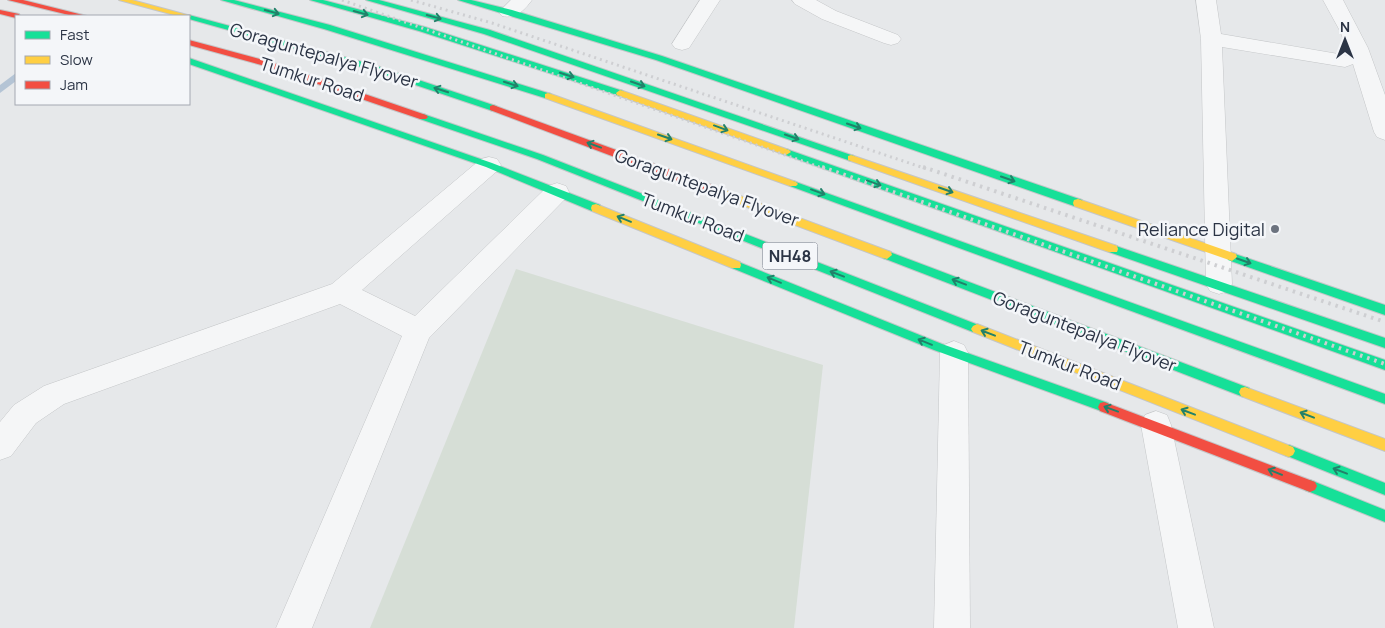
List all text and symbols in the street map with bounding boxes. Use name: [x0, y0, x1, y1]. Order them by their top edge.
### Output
one-way arrow: [263, 8, 279, 17]
one-way arrow: [353, 8, 369, 18]
one-way arrow: [425, 13, 441, 23]
legend: [15, 15, 190, 105]
north arrow: [1320, 15, 1370, 65]
street label: Goraguntepalya Flyover: [227, 17, 421, 94]
text: N: [1340, 17, 1350, 36]
text: Fast: [60, 24, 89, 45]
text: Slow: [60, 49, 93, 70]
street label: Tumkur Road: [257, 51, 367, 107]
one-way arrow: [559, 70, 575, 80]
text: Jam: [60, 74, 88, 95]
one-way arrow: [503, 79, 519, 89]
one-way arrow: [630, 80, 646, 89]
one-way arrow: [433, 84, 449, 94]
one-way arrow: [846, 122, 862, 131]
one-way arrow: [712, 124, 728, 133]
one-way arrow: [784, 132, 800, 142]
one-way arrow: [657, 133, 672, 142]
one-way arrow: [586, 140, 602, 149]
street label: Goraguntepalya Flyover: [611, 142, 803, 232]
one-way arrow: [1000, 175, 1016, 185]
one-way arrow: [865, 179, 881, 188]
one-way arrow: [937, 185, 953, 195]
street label: Tumkur Road: [638, 186, 748, 248]
one-way arrow: [809, 188, 825, 197]
one-way arrow: [617, 214, 632, 223]
place label: Reliance Digital: [1138, 217, 1265, 241]
marker: Reliance Digital: [1269, 223, 1281, 235]
road number: NH48: [762, 242, 818, 270]
one-way arrow: [1236, 257, 1251, 266]
one-way arrow: [830, 269, 845, 278]
one-way arrow: [767, 275, 782, 285]
one-way arrow: [952, 277, 967, 286]
street label: Goraguntepalya Flyover: [990, 285, 1181, 377]
one-way arrow: [981, 328, 996, 337]
street label: Tumkur Road: [1015, 334, 1125, 396]
one-way arrow: [918, 336, 933, 346]
one-way arrow: [1103, 404, 1119, 413]
one-way arrow: [1181, 407, 1196, 416]
one-way arrow: [1300, 410, 1315, 419]
one-way arrow: [1332, 466, 1348, 475]
one-way arrow: [1268, 467, 1283, 476]

